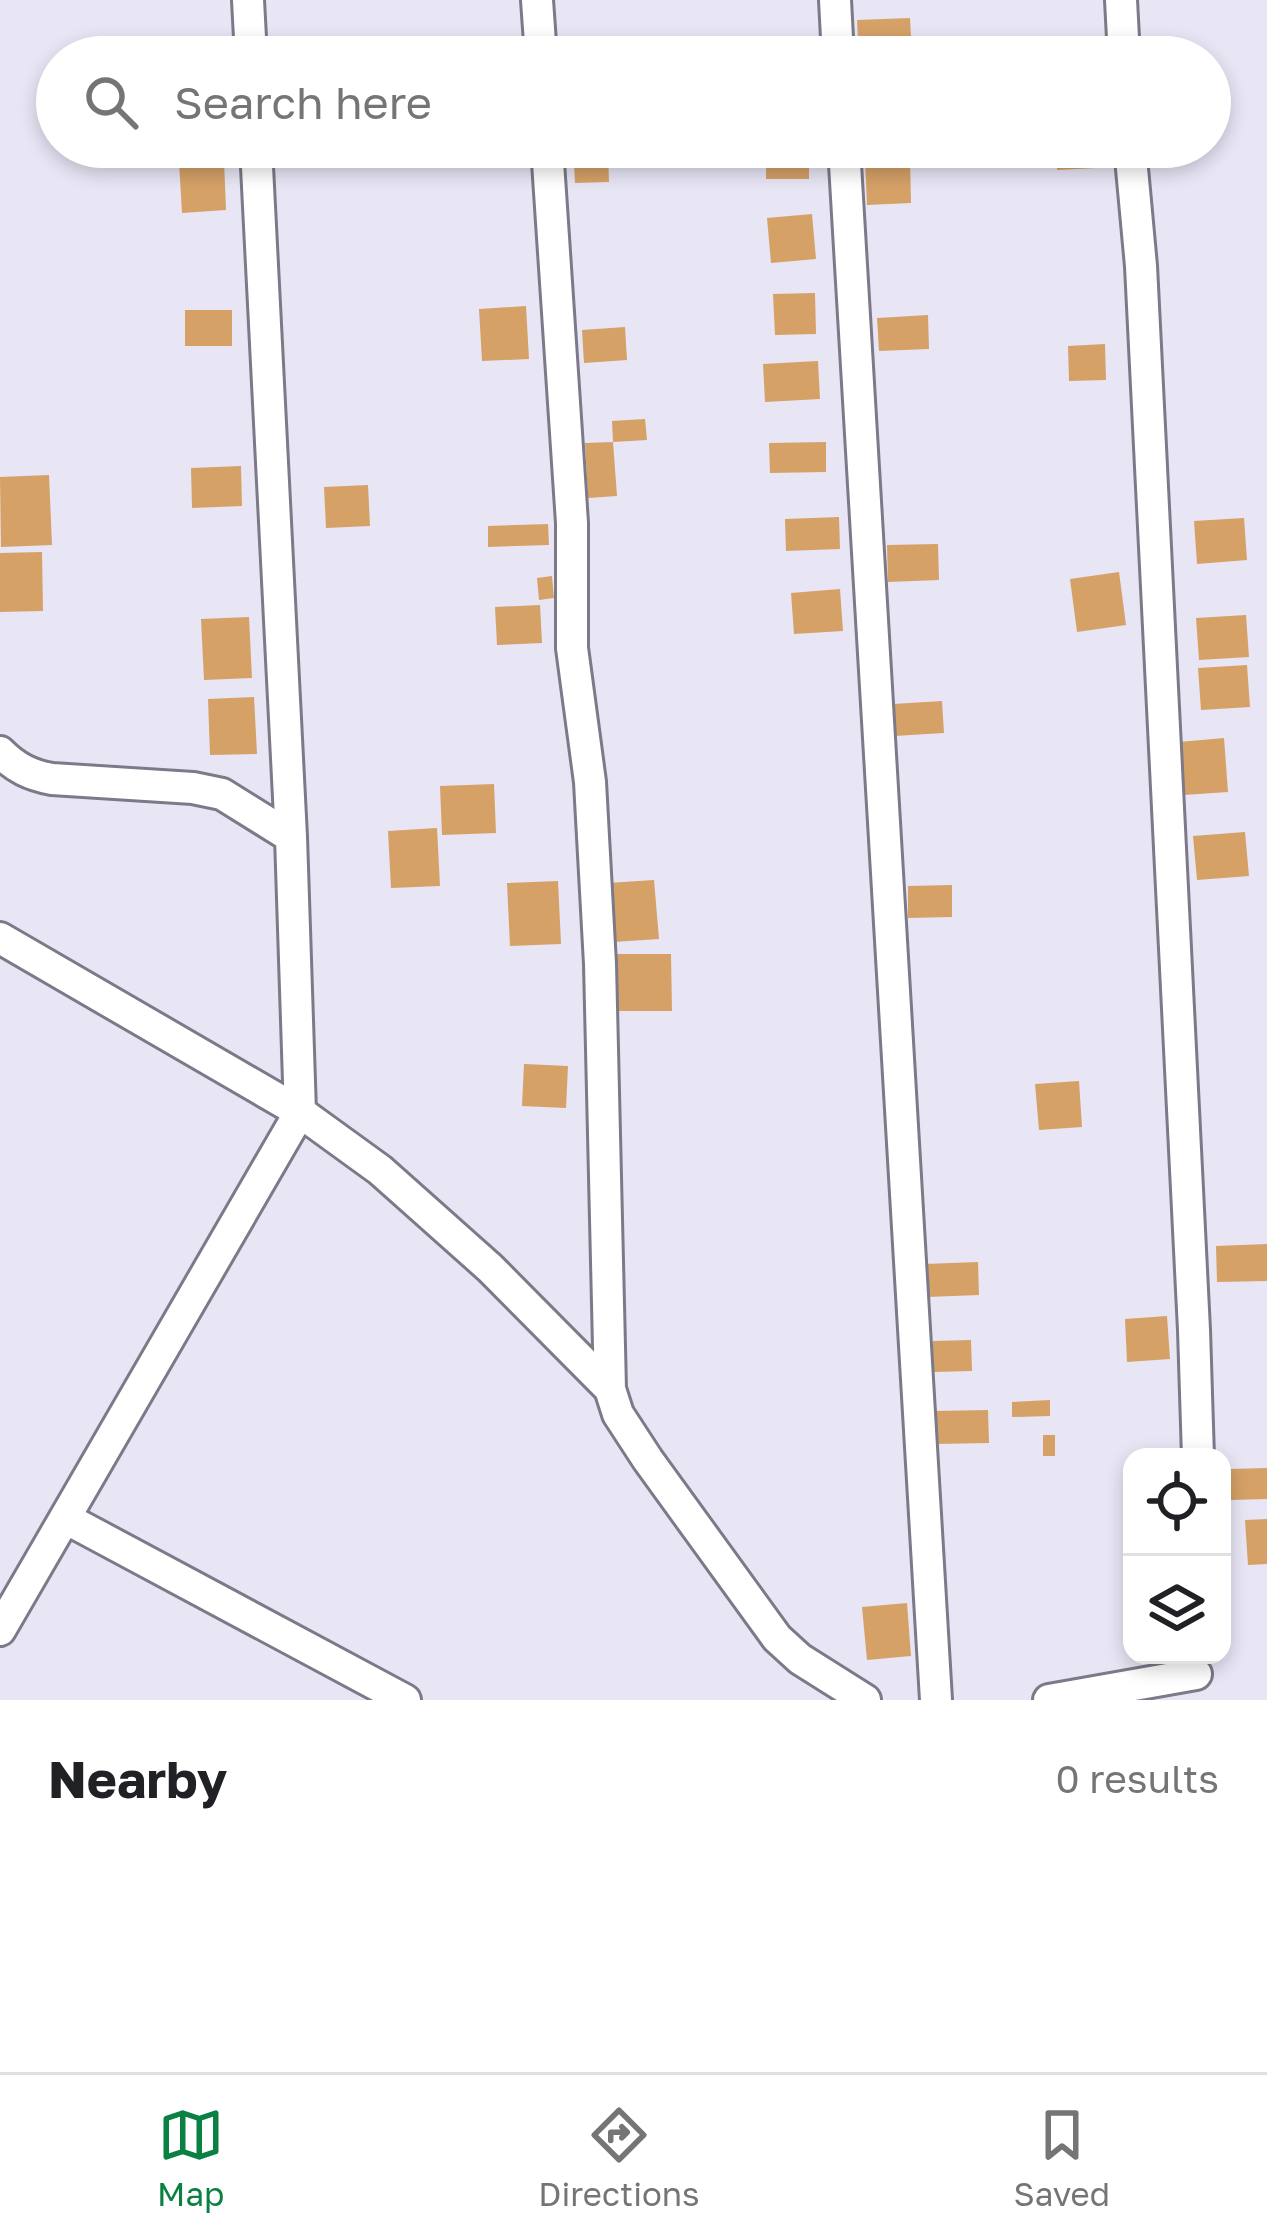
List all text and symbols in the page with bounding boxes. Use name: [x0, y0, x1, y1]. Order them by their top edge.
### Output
search box: [36, 36, 1231, 168]
icon: search: [78, 69, 144, 135]
text: Search here: [174, 75, 432, 129]
map controls: [1123, 1448, 1231, 1664]
button: locate: [1123, 1448, 1231, 1556]
button: layers: [1123, 1556, 1231, 1664]
text: Nearby: [48, 1748, 227, 1809]
text: 0 results: [1055, 1755, 1219, 1802]
tab: Map: [157, 2102, 224, 2213]
tab: Directions: [538, 2102, 700, 2213]
tab: Saved: [1014, 2102, 1110, 2213]

